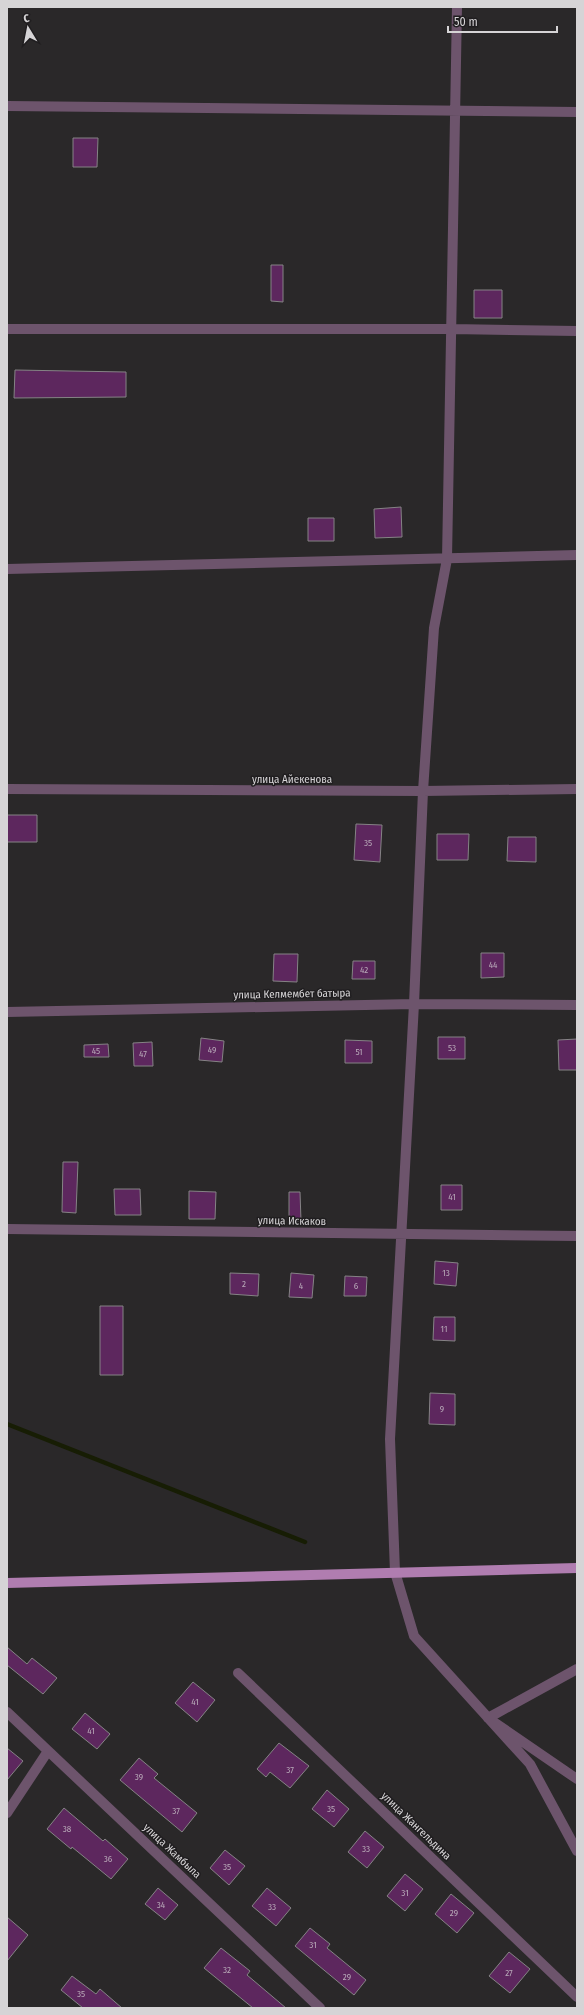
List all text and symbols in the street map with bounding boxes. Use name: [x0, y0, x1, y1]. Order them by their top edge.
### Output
north arrow: [8, 8, 48, 48]
scale bar: [448, 8, 557, 34]
text: С: [22, 12, 31, 26]
text: 50 m: [454, 15, 478, 29]
street label: улица Айекенова: [252, 773, 332, 786]
house number: 35: [364, 838, 372, 848]
house number: 44: [489, 960, 498, 970]
house number: 42: [360, 965, 368, 975]
street label: улица Келмембет батыра: [233, 986, 351, 1002]
house number: 53: [448, 1043, 456, 1053]
house number: 49: [208, 1045, 216, 1055]
house number: 45: [92, 1046, 100, 1056]
house number: 51: [355, 1047, 363, 1057]
house number: 47: [139, 1049, 147, 1059]
house number: 41: [448, 1192, 456, 1202]
street label: улица Искаков: [258, 1214, 326, 1228]
house number: 13: [442, 1268, 450, 1278]
house number: 2: [242, 1279, 246, 1289]
house number: 4: [299, 1281, 304, 1291]
house number: 6: [354, 1281, 359, 1291]
house number: 11: [441, 1324, 447, 1334]
house number: 9: [440, 1404, 444, 1414]
house number: 41: [191, 1697, 199, 1707]
house number: 41: [87, 1726, 95, 1736]
house number: 37: [286, 1765, 294, 1775]
house number: 39: [135, 1772, 143, 1782]
street label: улица Жангельдина: [378, 1789, 454, 1863]
house number: 35: [327, 1804, 335, 1814]
house number: 37: [172, 1806, 180, 1816]
street label: улица Жамбыла: [140, 1821, 204, 1881]
house number: 38: [63, 1824, 72, 1834]
house number: 33: [362, 1844, 370, 1854]
house number: 36: [104, 1854, 113, 1864]
house number: 35: [223, 1862, 231, 1872]
house number: 31: [401, 1888, 409, 1898]
house number: 34: [157, 1900, 166, 1910]
house number: 33: [268, 1902, 276, 1912]
house number: 29: [450, 1908, 458, 1918]
house number: 31: [309, 1940, 317, 1950]
house number: 32: [223, 1965, 231, 1975]
house number: 27: [505, 1968, 513, 1978]
house number: 29: [343, 1972, 351, 1982]
house number: 35: [77, 1989, 85, 1999]

